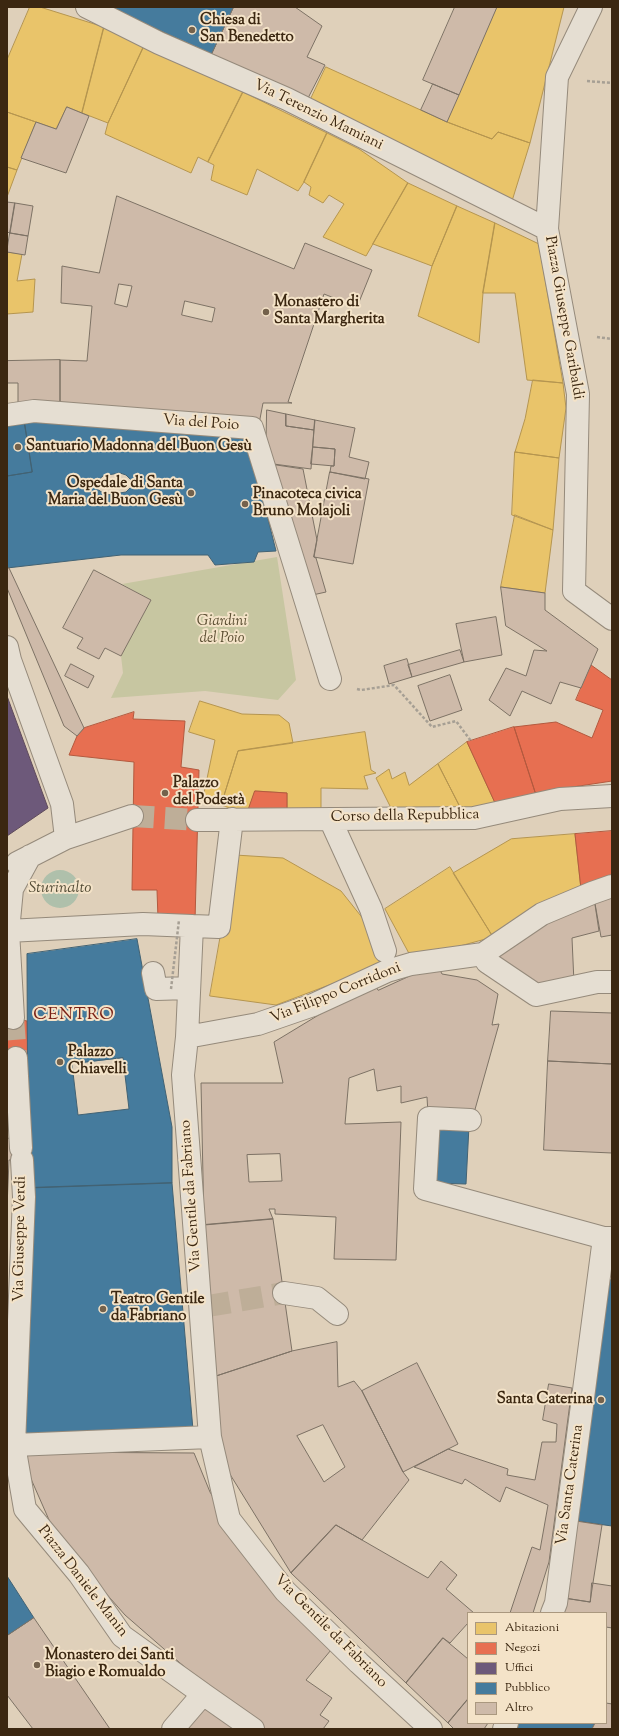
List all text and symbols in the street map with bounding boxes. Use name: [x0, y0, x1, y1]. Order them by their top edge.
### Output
place label: Chiesa di San Benedetto: [200, 12, 294, 47]
marker: Chiesa di San Benedetto: [187, 25, 197, 35]
street label: Via Terenzio Mamiani: [250, 77, 386, 155]
street label: Piazza Giuseppe Garibaldi: [540, 235, 586, 401]
place label: Monastero di Santa Margherita: [274, 294, 385, 329]
marker: Monastero di Santa Margherita: [261, 307, 271, 317]
street label: Via del Poio: [162, 412, 240, 436]
place label: Santuario Madonna del Buon Gesù: [26, 438, 252, 456]
marker: Santuario Madonna del Buon Gesù: [13, 442, 23, 452]
place label: Ospedale di Santa Maria del Buon Gesù: [48, 475, 183, 510]
place label: Pinacoteca civica Bruno Molajoli: [253, 486, 362, 521]
marker: Ospedale di Santa Maria del Buon Gesù: [186, 488, 196, 498]
marker: Pinacoteca civica Bruno Molajoli: [240, 499, 250, 509]
park label: Giardini del Poio: [197, 613, 247, 648]
place label: Palazzo del Podestà: [173, 775, 245, 810]
marker: Palazzo del Podestà: [160, 788, 170, 798]
street label: Corso della Repubblica: [330, 807, 480, 827]
water label: Sturinalto: [29, 879, 91, 899]
street label: Via Filippo Corridoni: [268, 960, 404, 1028]
district label: CENTRO: [33, 1006, 115, 1026]
place label: Palazzo Chiavelli: [68, 1044, 127, 1079]
marker: Palazzo Chiavelli: [55, 1057, 65, 1067]
street label: Via Gentile da Fabriano: [178, 1119, 206, 1273]
street label: Via Giuseppe Verdi: [11, 1176, 31, 1302]
place label: Teatro Gentile da Fabriano: [111, 1291, 205, 1326]
marker: Teatro Gentile da Fabriano: [98, 1304, 108, 1314]
place label: Santa Caterina: [497, 1391, 593, 1409]
marker: Santa Caterina: [596, 1395, 606, 1405]
street label: Via Santa Caterina: [554, 1423, 588, 1547]
street label: Piazza Daniele Manin: [33, 1523, 131, 1641]
street label: Via Gentile da Fabriano: [270, 1572, 390, 1692]
legend: [467, 1612, 607, 1724]
text: Abitazioni: [505, 1619, 559, 1637]
text: Negozi: [505, 1639, 540, 1657]
place label: Monastero dei Santi Biagio e Romualdo: [45, 1647, 174, 1682]
text: Uffici: [505, 1659, 533, 1677]
marker: Monastero dei Santi Biagio e Romualdo: [32, 1660, 42, 1670]
text: Pubblico: [505, 1679, 550, 1697]
text: Altro: [505, 1699, 533, 1717]

